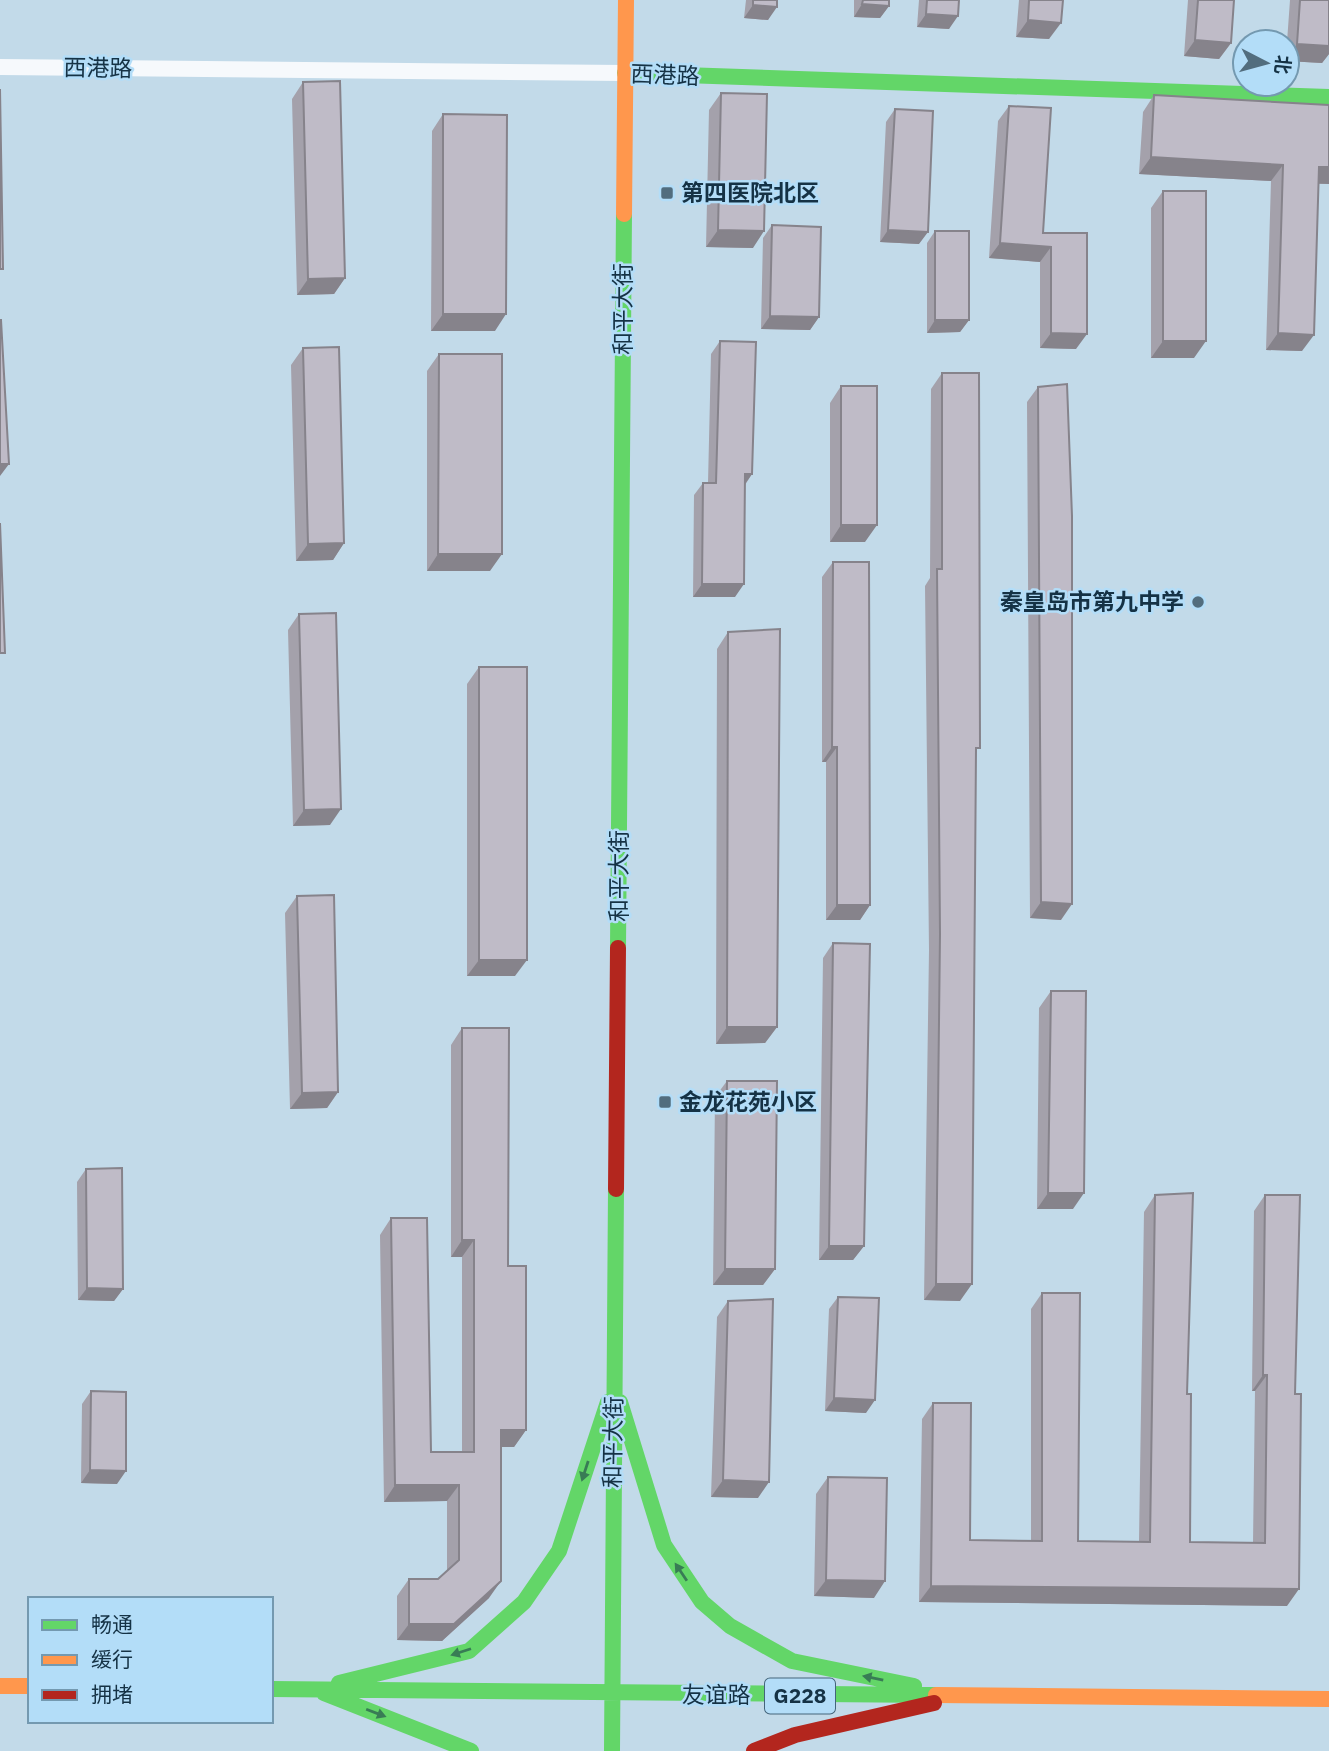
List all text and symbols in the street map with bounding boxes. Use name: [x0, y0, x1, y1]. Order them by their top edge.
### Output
north arrow: [1231, 28, 1301, 98]
street label: 西港路: [63, 51, 133, 83]
text: 北: [1270, 54, 1296, 75]
street label: 西港路: [630, 58, 700, 90]
place label: 第四医院北区: [681, 177, 819, 207]
marker: 第四医院北区: [659, 185, 675, 201]
street label: 和平大街: [607, 263, 637, 355]
place label: 秦皇岛市第九中学: [1000, 586, 1184, 616]
marker: 秦皇岛市第九中学: [1190, 594, 1206, 610]
street label: 和平大街: [603, 830, 633, 922]
place label: 金龙花苑小区: [679, 1086, 817, 1116]
marker: 金龙花苑小区: [657, 1094, 673, 1110]
street label: 和平大街: [596, 1396, 628, 1488]
one-way arrow: [579, 1461, 590, 1482]
one-way arrow: [675, 1562, 688, 1581]
legend: [28, 1597, 273, 1723]
text: 畅通: [91, 1610, 133, 1638]
text: 缓行: [91, 1645, 133, 1673]
one-way arrow: [450, 1647, 471, 1658]
one-way arrow: [862, 1672, 884, 1683]
road number: G228: [765, 1678, 835, 1714]
street label: 友谊路: [682, 1679, 751, 1709]
text: 拥堵: [91, 1680, 133, 1708]
one-way arrow: [366, 1708, 387, 1719]

